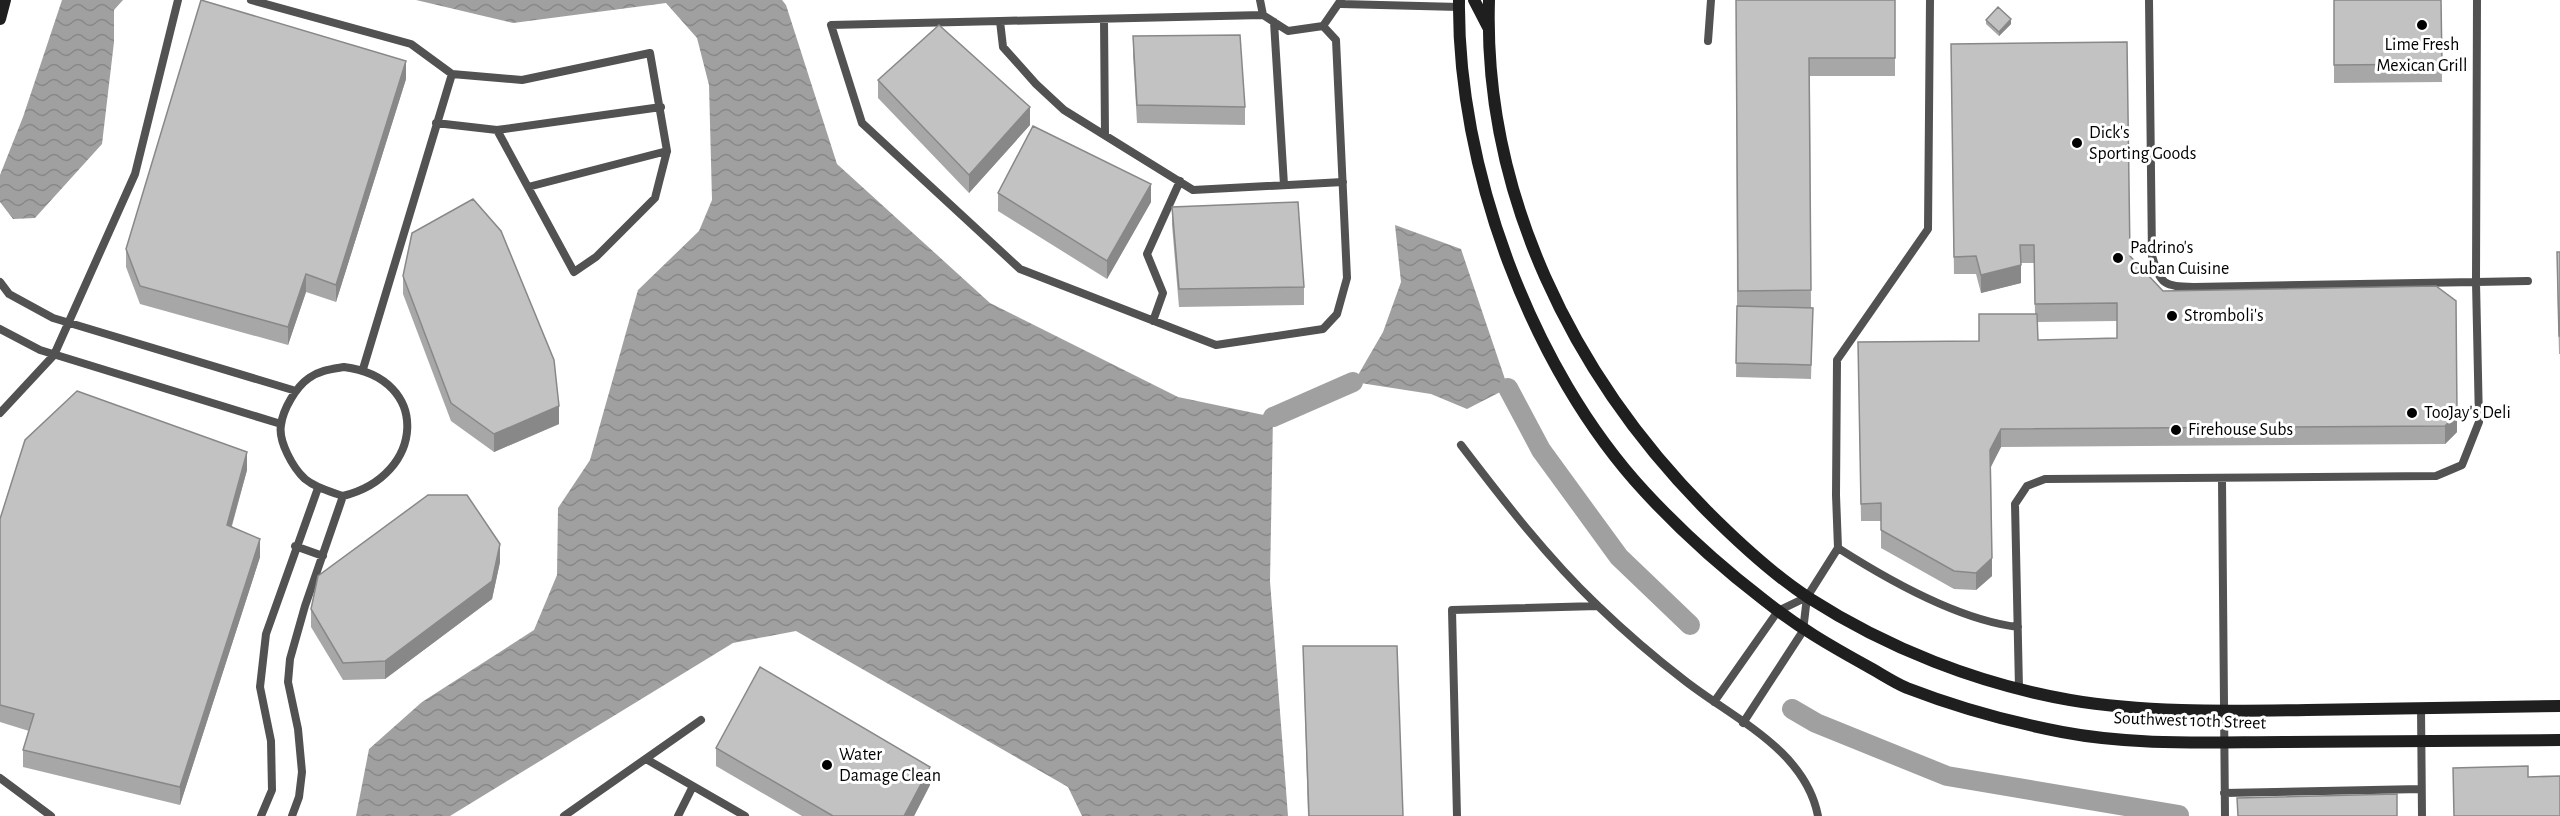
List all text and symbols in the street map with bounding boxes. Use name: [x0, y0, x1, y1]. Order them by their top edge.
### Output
marker: Lime Fresh Mexican Grill: [2415, 18, 2429, 32]
place label: Lime Fresh Mexican Grill: [2377, 36, 2467, 75]
place label: Dick's Sporting Goods: [2089, 124, 2196, 163]
marker: Dick's Sporting Goods: [2070, 136, 2084, 150]
place label: Padrino's Cuban Cuisine: [2130, 239, 2229, 278]
marker: Padrino's Cuban Cuisine: [2111, 251, 2125, 265]
place label: Stromboli's: [2184, 307, 2264, 325]
marker: Stromboli's: [2165, 309, 2179, 323]
place label: TooJay's Deli: [2424, 404, 2511, 422]
marker: TooJay's Deli: [2405, 406, 2419, 420]
place label: Firehouse Subs: [2188, 421, 2293, 439]
marker: Firehouse Subs: [2169, 423, 2183, 437]
street label: Southwest 10th Street: [2113, 709, 2267, 733]
place label: Water Damage Clean: [839, 746, 941, 785]
marker: Water Damage Clean: [820, 758, 834, 772]

